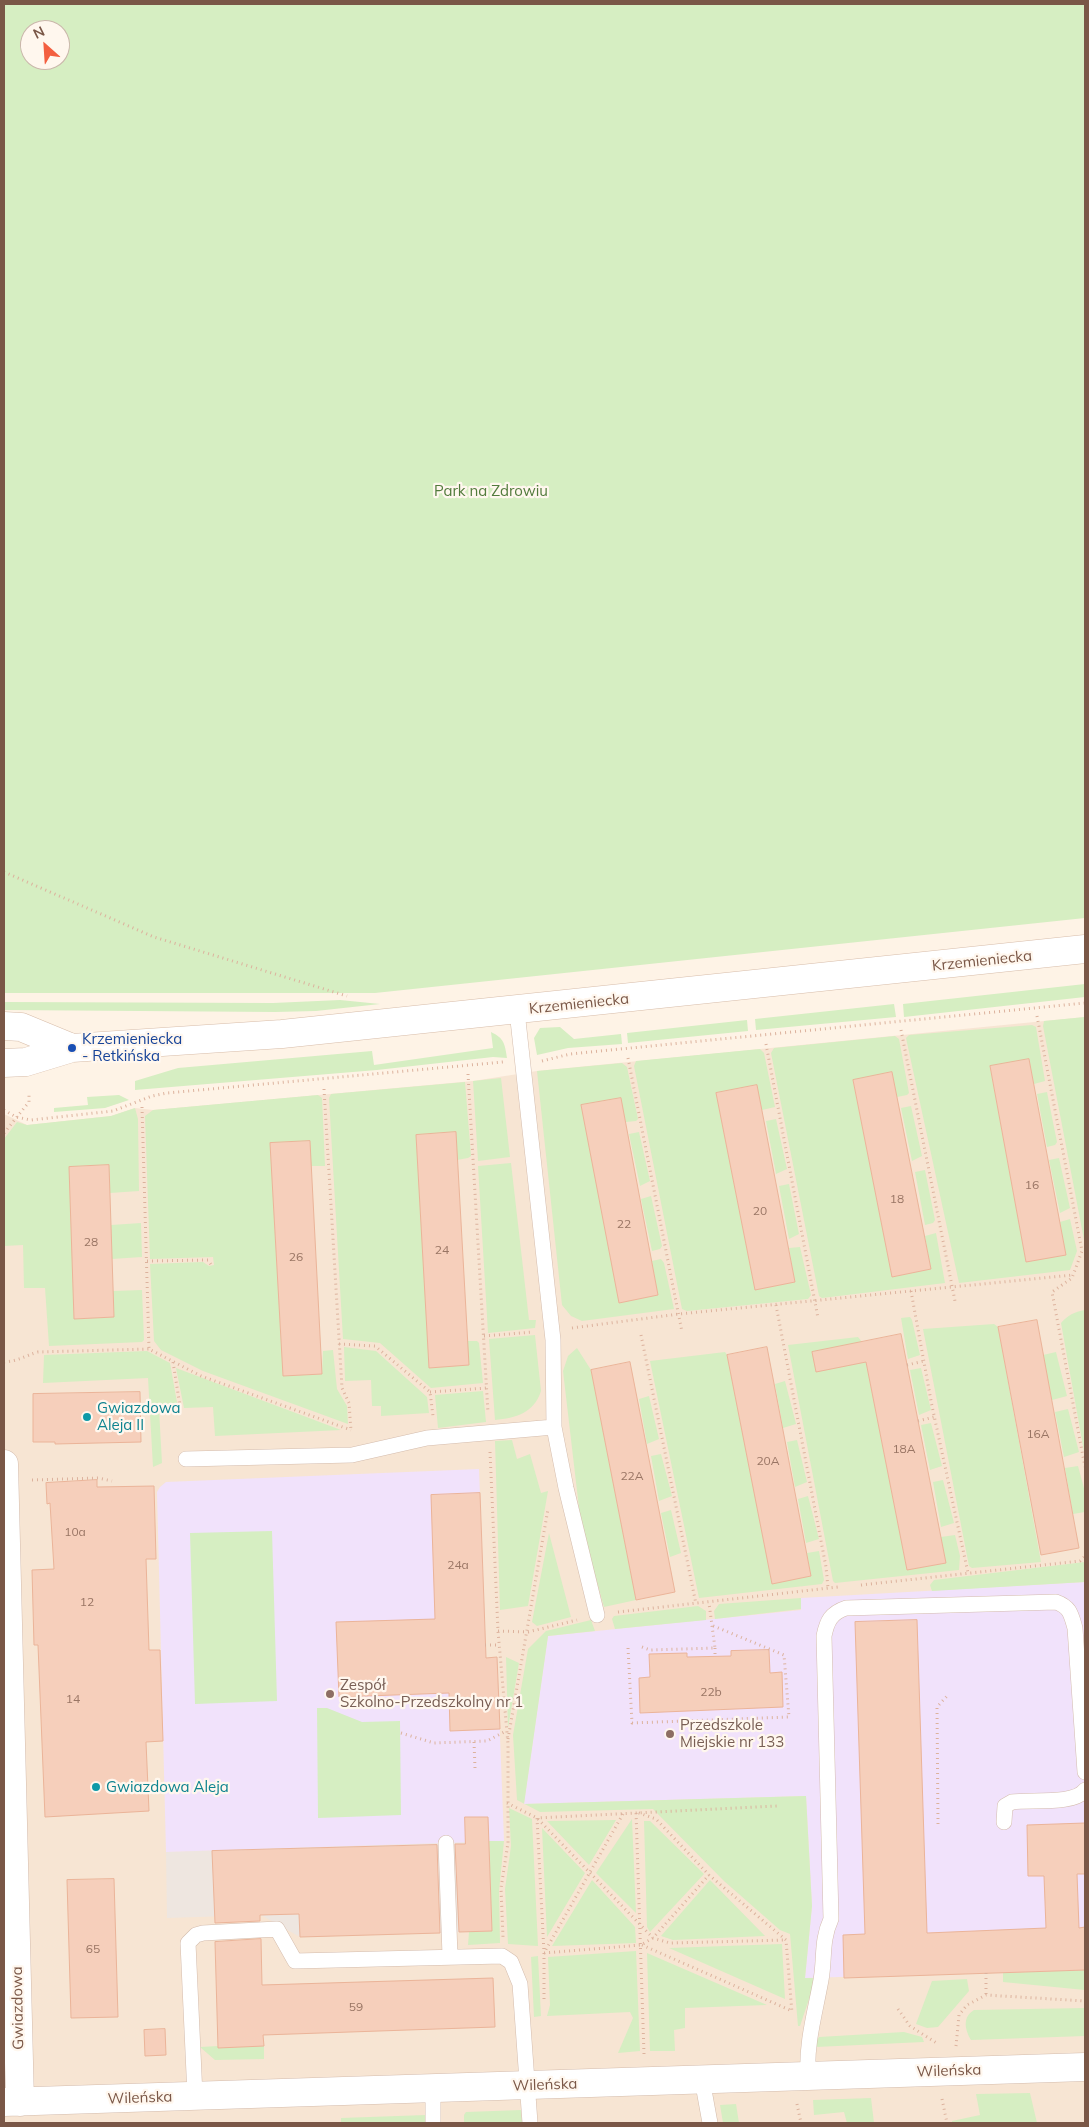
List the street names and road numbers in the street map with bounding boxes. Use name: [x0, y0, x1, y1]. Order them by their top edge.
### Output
street label: Krzemieniecka: [931, 947, 1033, 975]
street label: Krzemieniecka: [528, 990, 630, 1018]
street label: Gwiazdowa: [8, 1966, 28, 2050]
street label: Wileńska: [916, 2061, 982, 2081]
street label: Wileńska: [512, 2075, 578, 2095]
street label: Wileńska: [107, 2088, 173, 2108]

